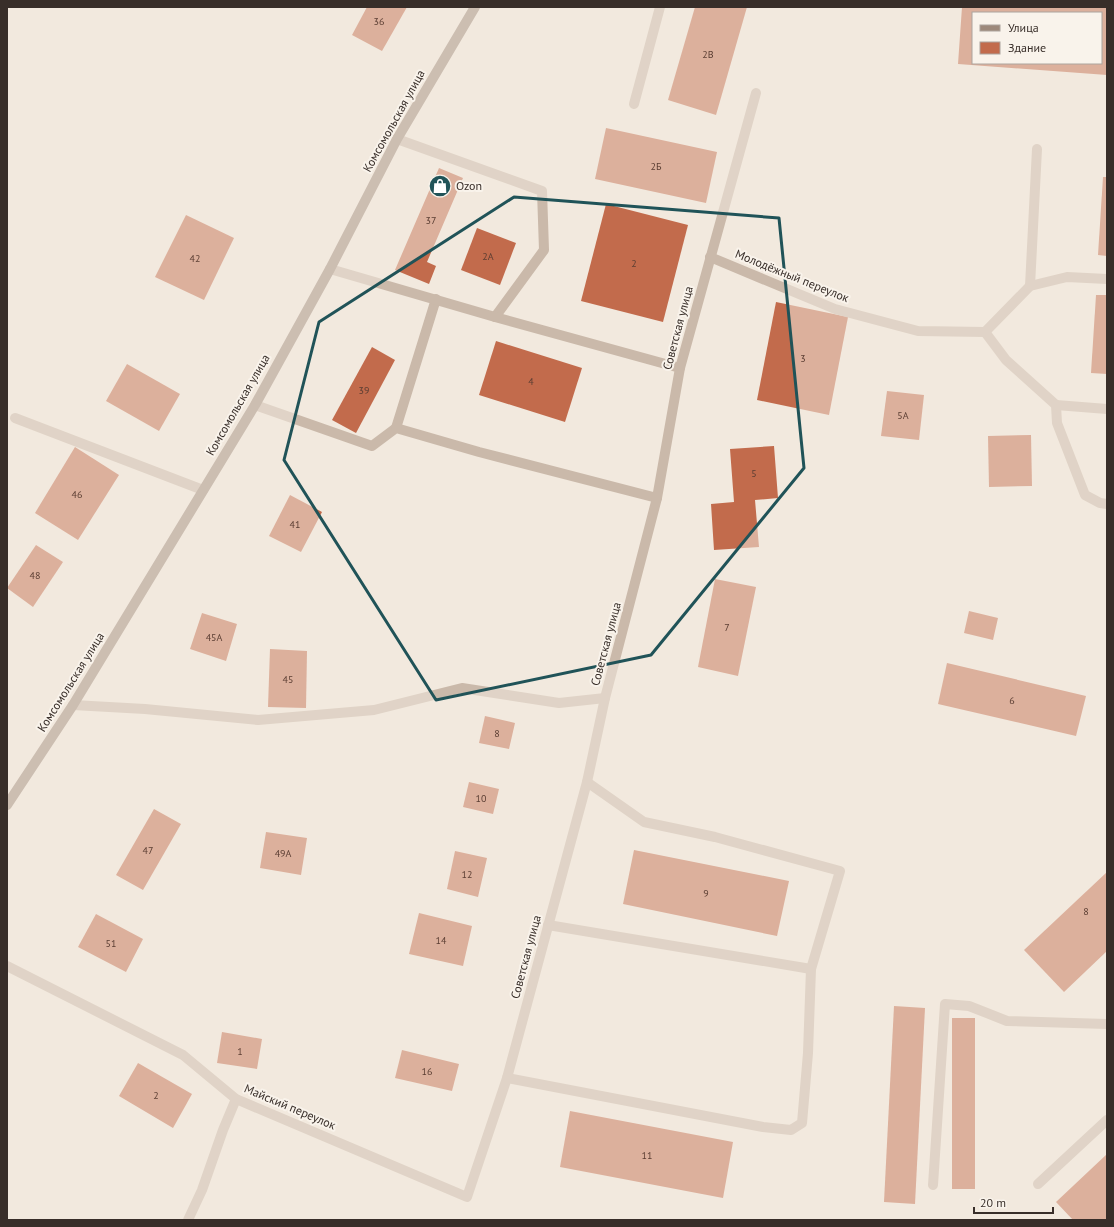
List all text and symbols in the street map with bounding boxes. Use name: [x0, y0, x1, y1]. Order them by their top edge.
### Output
legend: [972, 12, 1102, 64]
house number: 36: [374, 15, 384, 28]
text: Улица: [1008, 20, 1039, 35]
text: Здание: [1008, 40, 1046, 55]
house number: 2В: [702, 48, 714, 61]
street label: Комсомольская улица: [359, 67, 428, 174]
house number: 2Б: [651, 160, 662, 173]
shop icon: Ozon: [427, 173, 453, 199]
place label: Ozon: [456, 178, 482, 193]
house number: 37: [426, 214, 436, 227]
street label: Молодёжный переулок: [733, 246, 852, 305]
house number: 2А: [482, 250, 494, 263]
house number: 42: [190, 252, 200, 265]
house number: 2: [631, 257, 637, 270]
street label: Советская улица: [659, 284, 696, 371]
street label: Комсомольская улица: [202, 351, 273, 458]
house number: 3: [800, 352, 806, 365]
house number: 4: [528, 375, 534, 388]
house number: 39: [359, 384, 369, 397]
house number: 5А: [897, 409, 909, 422]
house number: 5: [751, 467, 757, 480]
house number: 46: [72, 488, 82, 501]
house number: 41: [290, 518, 300, 531]
house number: 48: [30, 569, 40, 582]
street label: Советская улица: [587, 600, 624, 687]
house number: 7: [724, 621, 730, 634]
street label: Комсомольская улица: [34, 629, 107, 734]
house number: 45А: [206, 631, 223, 644]
house number: 45: [283, 673, 293, 686]
house number: 6: [1009, 694, 1015, 707]
house number: 8: [494, 727, 500, 740]
house number: 10: [476, 792, 487, 805]
house number: 47: [143, 844, 153, 857]
house number: 49А: [275, 847, 292, 860]
house number: 12: [462, 868, 472, 881]
house number: 9: [703, 887, 709, 900]
house number: 8: [1083, 905, 1089, 918]
street label: Советская улица: [507, 913, 544, 1000]
house number: 14: [436, 934, 447, 947]
house number: 51: [106, 937, 116, 950]
house number: 1: [237, 1045, 243, 1058]
house number: 16: [422, 1065, 432, 1078]
street label: Майский переулок: [242, 1080, 338, 1133]
house number: 2: [153, 1089, 159, 1102]
house number: 11: [642, 1149, 652, 1162]
scale bar: [974, 1189, 1053, 1215]
text: 20 m: [980, 1195, 1006, 1210]

